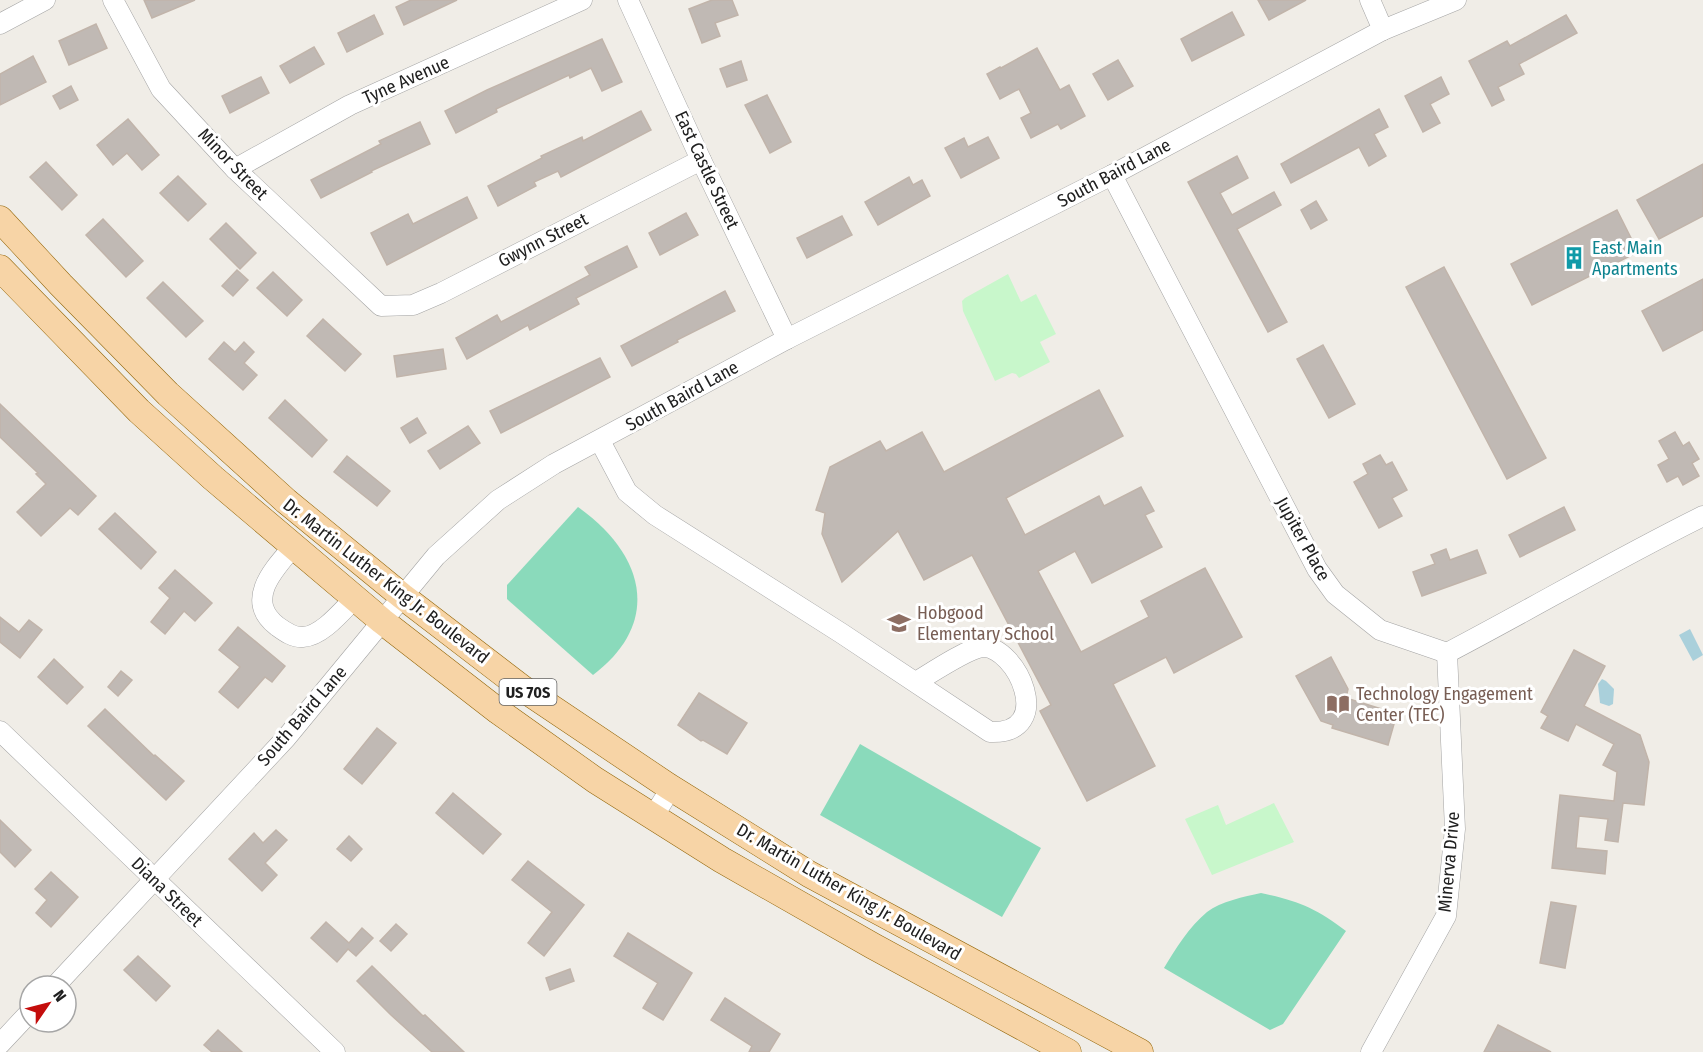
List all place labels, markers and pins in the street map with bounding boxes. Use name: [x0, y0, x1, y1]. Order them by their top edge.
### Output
place label: East Main Apartments: [1592, 237, 1678, 280]
building icon: East Main Apartments: [1561, 245, 1587, 271]
place label: Hobgood Elementary School: [917, 602, 1054, 645]
school or university icon: Hobgood Elementary School: [886, 610, 912, 636]
place label: Technology Engagement Center (TEC): [1356, 683, 1533, 726]
library icon: Technology Engagement Center (TEC): [1325, 691, 1351, 717]

